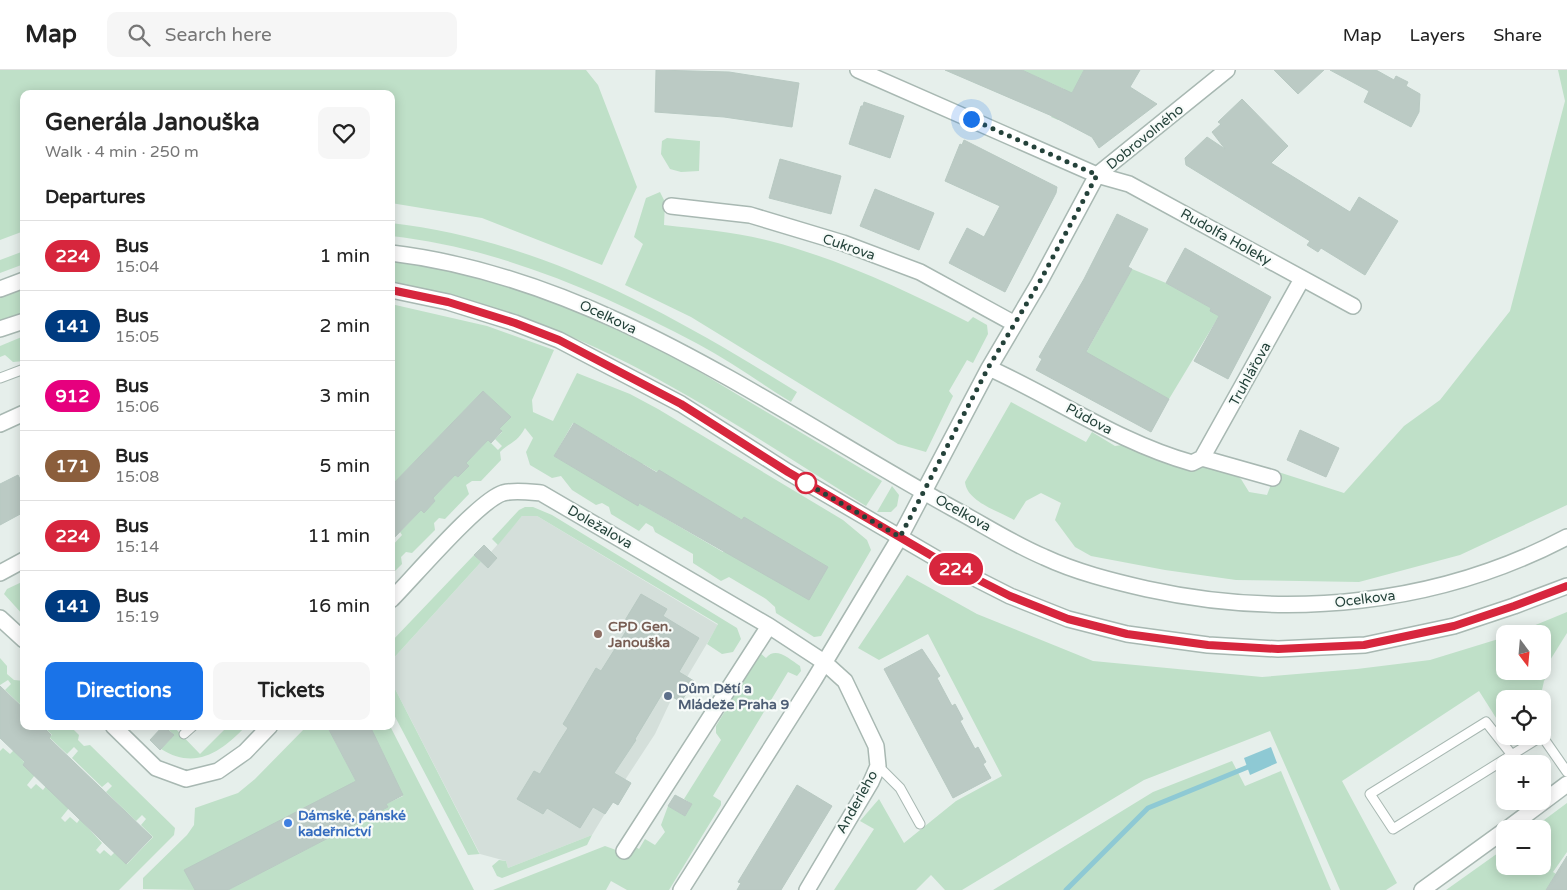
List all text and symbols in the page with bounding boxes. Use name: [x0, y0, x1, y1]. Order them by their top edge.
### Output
search box: [107, 12, 457, 57]
text: Map: [25, 20, 77, 49]
icon: search: [125, 21, 153, 49]
text: Search here: [165, 24, 272, 46]
text: Map: [1343, 24, 1382, 46]
text: Layers: [1410, 24, 1465, 46]
text: Share: [1493, 24, 1542, 46]
street label: Dobrovolného: [1103, 101, 1187, 173]
button: heart: [318, 107, 370, 159]
your location: [959, 107, 984, 132]
text: Generála Janouška: [45, 108, 260, 137]
text: Walk · 4 min · 250 m: [45, 142, 199, 162]
text: Departures: [45, 186, 145, 208]
street label: Rudolfa Holeky: [1178, 205, 1275, 269]
street label: Cukrova: [820, 230, 878, 264]
text: Bus: [115, 235, 149, 257]
text: 224: [56, 245, 89, 267]
text: 1 min: [319, 245, 370, 267]
text: 15:04: [115, 257, 159, 277]
street label: Ocelkova: [577, 296, 639, 338]
text: Bus: [115, 305, 149, 327]
text: 141: [56, 315, 89, 337]
text: 2 min: [319, 315, 370, 337]
text: 15:05: [115, 327, 159, 347]
street label: Truhlářova: [1226, 339, 1274, 409]
text: Bus: [115, 375, 149, 397]
text: 912: [56, 385, 89, 407]
text: 3 min: [319, 385, 370, 407]
text: 15:06: [115, 397, 159, 417]
street label: Půdova: [1063, 400, 1115, 438]
text: Bus: [115, 445, 149, 467]
text: 171: [56, 455, 89, 477]
text: 5 min: [319, 455, 370, 477]
text: 15:08: [115, 467, 159, 487]
unlabelled marker: [795, 472, 817, 494]
street label: Ocelkova: [932, 491, 994, 535]
street label: Doležalova: [565, 502, 635, 552]
text: Bus: [115, 515, 149, 537]
text: 224: [56, 525, 89, 547]
text: 11 min: [307, 525, 370, 547]
text: 15:14: [115, 537, 159, 557]
line badge: 224: [927, 553, 985, 585]
text: 224: [939, 558, 973, 580]
text: Bus: [115, 585, 149, 607]
street label: Ocelkova: [1334, 587, 1396, 611]
text: 141: [56, 595, 89, 617]
text: 16 min: [307, 595, 370, 617]
text: 15:19: [115, 607, 159, 627]
place label: CPD Gen. Janouška: [607, 618, 672, 651]
north arrow: [1496, 625, 1551, 680]
map controls: [1496, 625, 1551, 875]
marker: CPD Gen. Janouška: [592, 628, 604, 640]
button: Directions: [45, 662, 203, 720]
button: Tickets: [213, 662, 370, 720]
place label: Dům Dětí a Mládeže Praha 9: [678, 680, 790, 713]
marker: Dům Dětí a Mládeže Praha 9: [662, 690, 674, 702]
button: locate: [1496, 690, 1551, 745]
button: +: [1496, 755, 1551, 810]
street label: Anderleho: [833, 767, 881, 837]
place label: Dámské, pánské kadeřnictví: [298, 807, 406, 840]
marker: Dámské, pánské kadeřnictví: [282, 817, 294, 829]
button: −: [1496, 820, 1551, 875]

